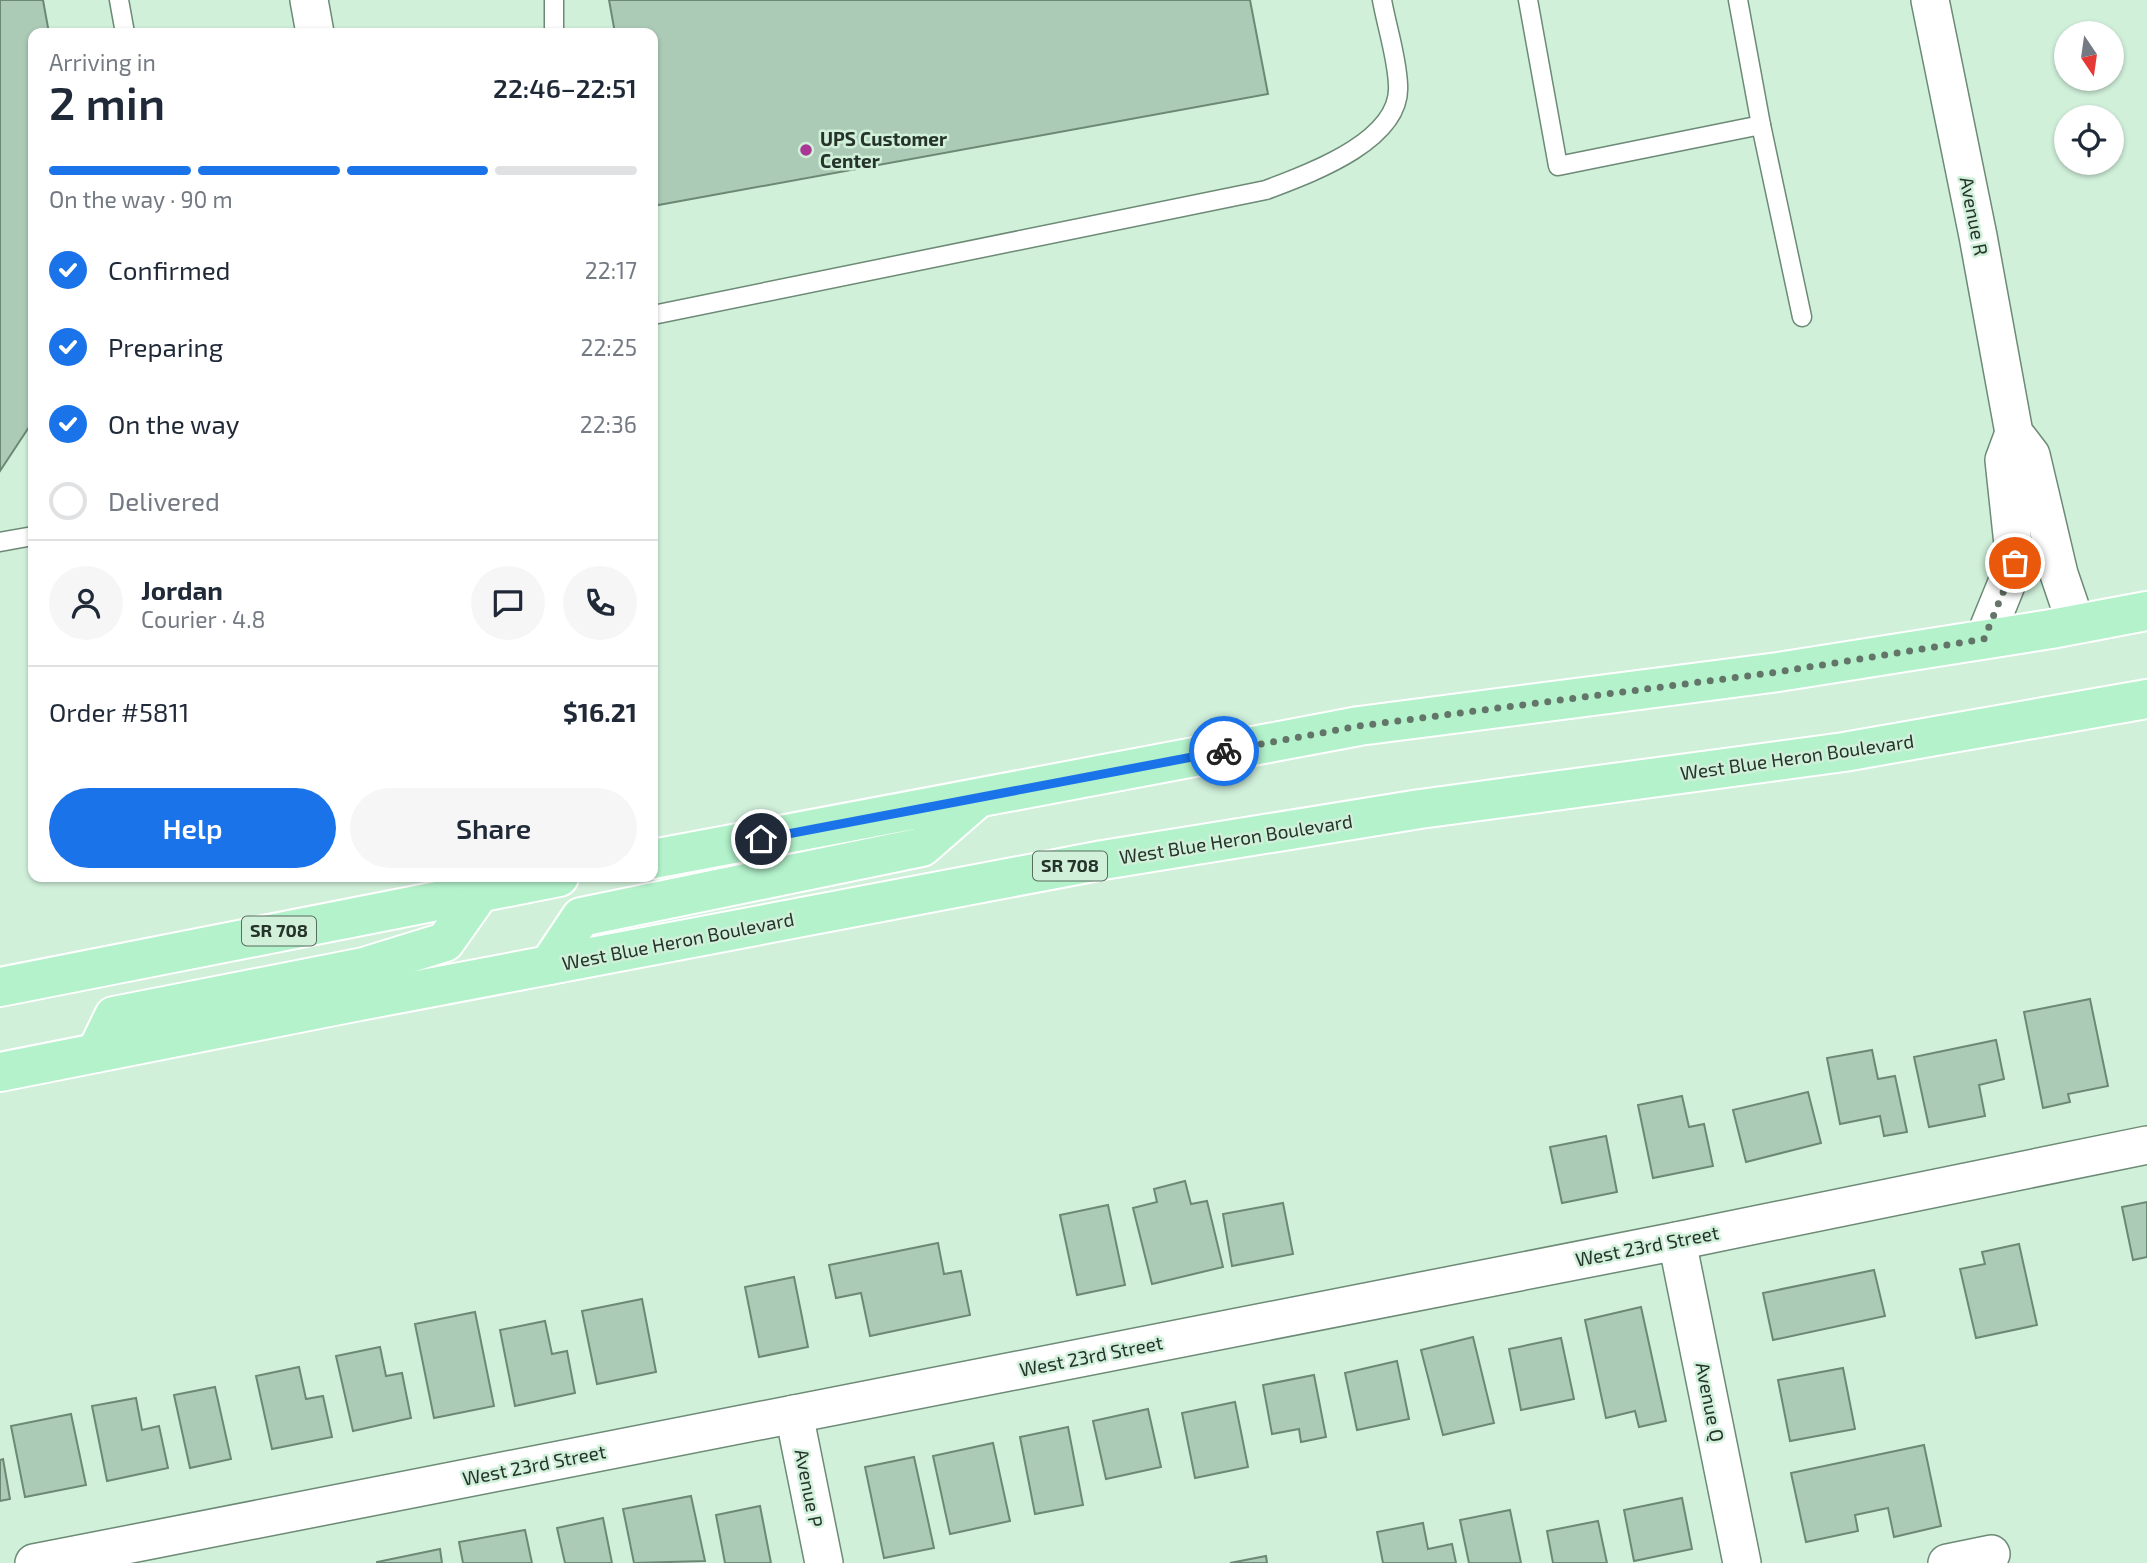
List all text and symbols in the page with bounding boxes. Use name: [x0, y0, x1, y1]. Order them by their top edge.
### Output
north arrow: [2054, 21, 2124, 91]
map controls: [2054, 21, 2124, 175]
text: Arriving in: [49, 48, 156, 76]
text: 22:46–22:51: [493, 72, 637, 103]
text: 2 min: [49, 74, 165, 129]
button: locate: [2054, 105, 2124, 175]
place label: UPS Customer Center: [820, 127, 947, 172]
marker: UPS Customer Center: [798, 142, 814, 158]
street label: Avenue R: [1956, 175, 1993, 257]
text: On the way · 90 m: [49, 185, 233, 213]
icon: check: [49, 251, 87, 289]
text: Confirmed: [108, 254, 231, 285]
text: 22:17: [585, 256, 637, 284]
icon: check: [49, 328, 87, 366]
text: Preparing: [108, 331, 223, 362]
text: 22:25: [580, 333, 637, 361]
icon: check: [49, 405, 87, 443]
text: On the way: [108, 408, 239, 439]
text: 22:36: [580, 410, 637, 438]
text: Delivered: [108, 485, 220, 516]
pin: [1985, 533, 2045, 593]
icon: bag: [1996, 544, 2034, 582]
button: person: [49, 566, 123, 640]
button: chat: [471, 566, 545, 640]
button: phone: [563, 566, 637, 640]
text: Jordan: [141, 574, 223, 605]
text: Courier · 4.8: [141, 605, 265, 633]
text: Order #5811: [49, 696, 189, 727]
text: $16.21: [563, 696, 637, 727]
courier: [1189, 716, 1259, 786]
street label: West Blue Heron Boulevard: [1679, 729, 1915, 784]
icon: bike: [1205, 732, 1243, 770]
button: Help: [49, 788, 336, 868]
button: Share: [350, 788, 637, 868]
pin: [731, 809, 791, 869]
street label: West Blue Heron Boulevard: [1118, 809, 1354, 868]
icon: home: [742, 820, 780, 858]
road number: SR 708: [1033, 852, 1107, 880]
street label: West Blue Heron Boulevard: [560, 907, 796, 974]
road number: SR 708: [242, 916, 316, 946]
street label: West 23rd Street: [1573, 1220, 1721, 1271]
street label: West 23rd Street: [1017, 1330, 1165, 1381]
street label: Avenue Q: [1692, 1360, 1729, 1444]
street label: West 23rd Street: [460, 1439, 608, 1490]
street label: Avenue P: [791, 1447, 828, 1529]

